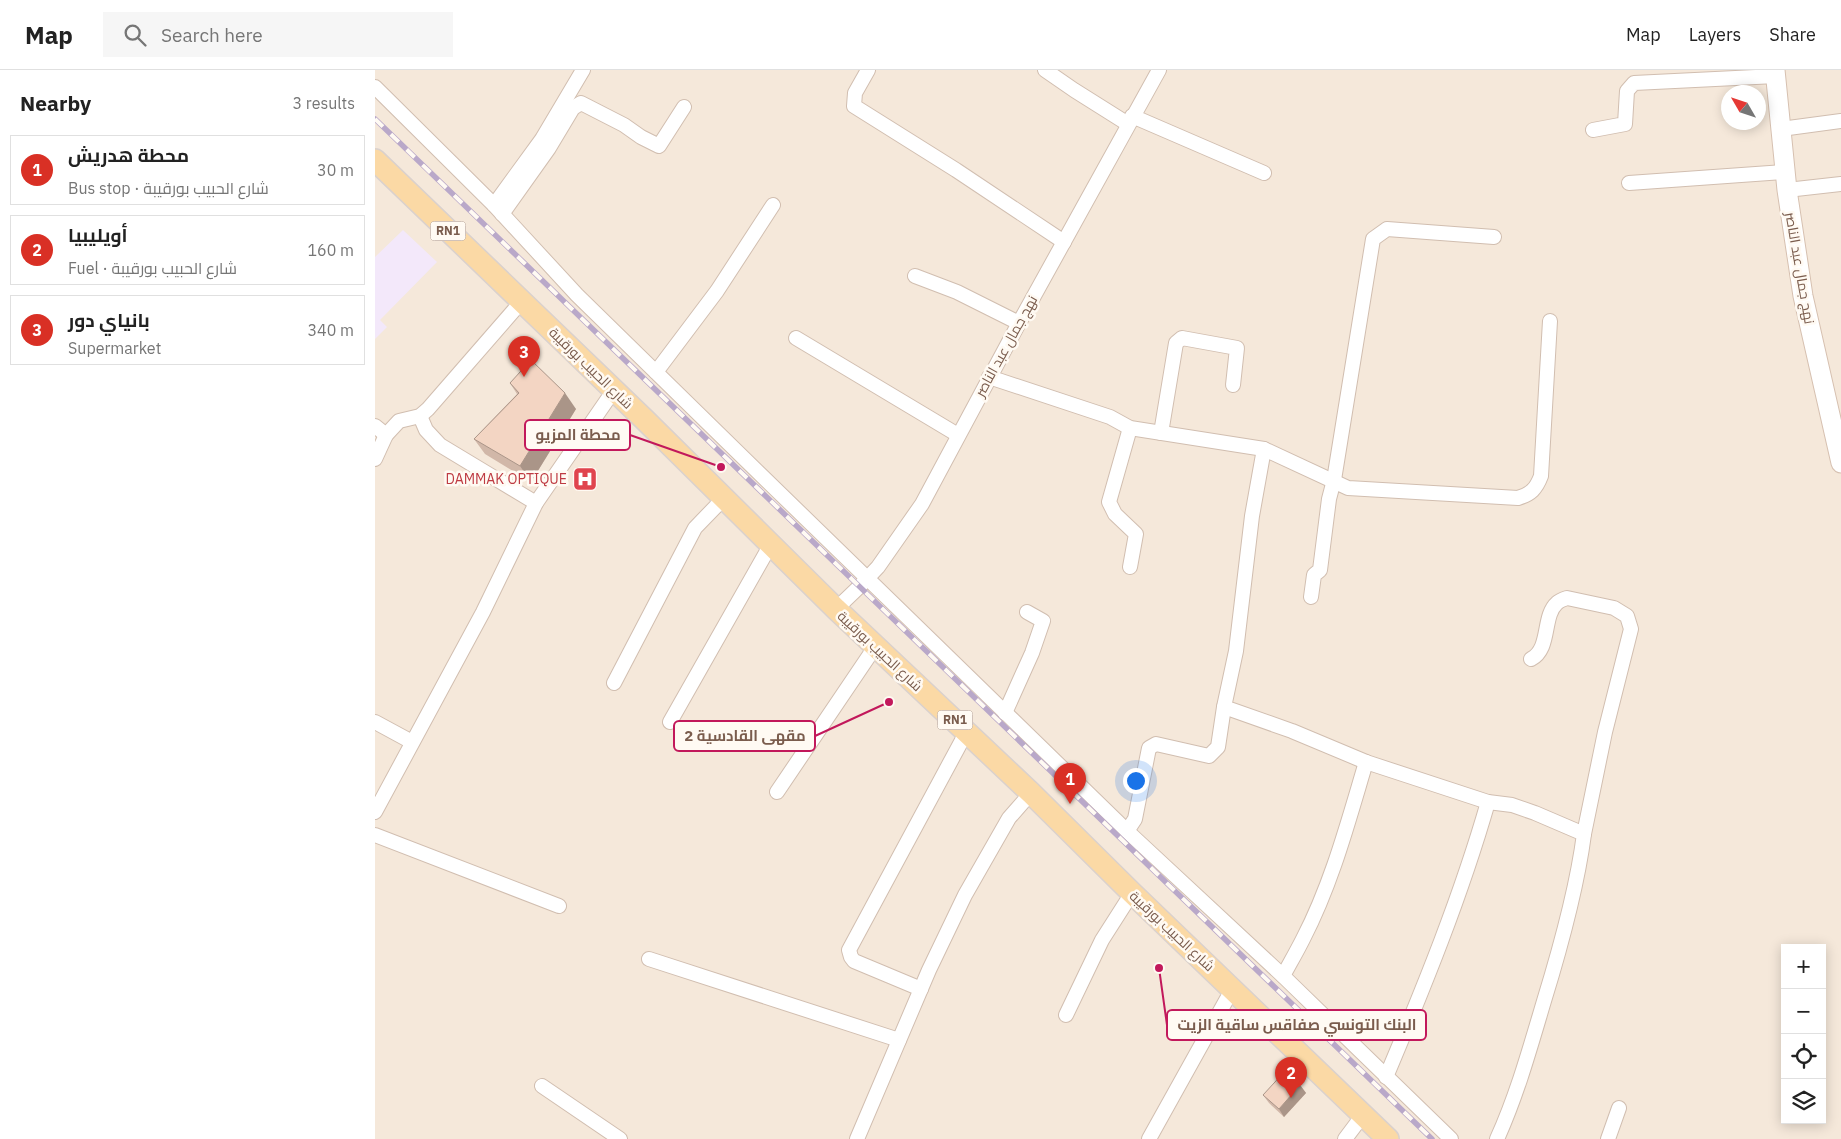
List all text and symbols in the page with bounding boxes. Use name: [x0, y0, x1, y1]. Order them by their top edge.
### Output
search box: [103, 12, 453, 57]
text: Map: [25, 19, 73, 51]
icon: search: [121, 21, 149, 49]
text: Search here: [161, 23, 263, 47]
text: Map: [1626, 23, 1661, 46]
text: Layers: [1689, 23, 1741, 46]
text: Share: [1769, 23, 1816, 46]
north arrow: [1721, 85, 1766, 130]
text: Nearby: [20, 89, 91, 117]
text: 3 results: [292, 93, 355, 113]
text: محطة هدريش: [68, 143, 189, 167]
text: 1: [32, 160, 42, 180]
text: 30 m: [317, 160, 354, 180]
text: Bus stop · شارع الحبيب بورقيبة: [68, 178, 269, 198]
street label: نهج جمال عبد الناصر: [1781, 210, 1819, 325]
road number: RN1: [431, 222, 465, 240]
text: أويليبيا: [68, 223, 127, 247]
text: 2: [32, 240, 42, 260]
text: 160 m: [307, 240, 354, 260]
text: Fuel · شارع الحبيب بورقيبة: [68, 258, 237, 278]
street label: نهج جمال عبد الناصر: [970, 292, 1041, 401]
text: بانياي دور: [68, 308, 150, 332]
text: 3: [32, 320, 42, 340]
text: 340 m: [307, 320, 354, 340]
street label: شارع الحبيب بورقيبة: [545, 323, 637, 413]
pin: 3: [508, 336, 540, 377]
text: Supermarket: [68, 338, 161, 358]
callout: محطة المزيو: [525, 420, 630, 450]
text: محطة المزيو: [535, 425, 621, 444]
hospital icon: DAMMAK OPTIQUE: [572, 466, 598, 492]
place label: DAMMAK OPTIQUE: [445, 470, 567, 488]
street label: شارع الحبيب بورقيبة: [834, 607, 926, 695]
road number: RN1: [937, 710, 973, 730]
callout: مقهى القادسية 2: [674, 721, 815, 751]
text: مقهى القادسية 2: [684, 726, 806, 745]
pin: 1: [1054, 763, 1086, 804]
your location: [1123, 768, 1149, 794]
street label: شارع الحبيب بورقيبة: [1126, 887, 1218, 975]
map controls: [1781, 944, 1826, 1124]
button: +: [1781, 944, 1826, 989]
button: −: [1781, 989, 1826, 1034]
callout: البنك التونسي صفاقس ساقية الزيت: [1167, 1010, 1426, 1040]
text: البنك التونسي صفاقس ساقية الزيت: [1178, 1015, 1416, 1037]
button: locate: [1781, 1034, 1826, 1079]
pin: 2: [1275, 1057, 1307, 1098]
button: layers: [1781, 1079, 1826, 1124]

